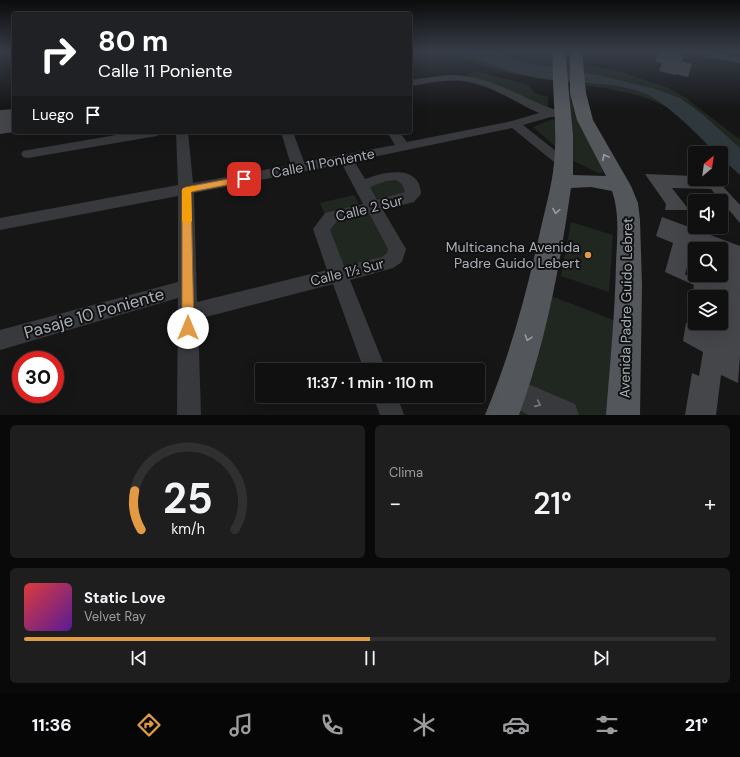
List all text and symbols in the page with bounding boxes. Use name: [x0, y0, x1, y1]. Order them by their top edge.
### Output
text: 80 m: [98, 23, 168, 60]
icon: right: [32, 28, 84, 80]
text: Calle 11 Poniente: [98, 59, 233, 83]
icon: arrive: [82, 104, 104, 126]
text: Luego: [32, 105, 74, 125]
street label: Calle 11 Poniente: [270, 144, 376, 182]
north arrow: [688, 146, 728, 186]
map controls: [688, 146, 728, 330]
one-way arrow: [602, 154, 610, 162]
pin: [227, 162, 261, 196]
icon: arrive: [233, 168, 255, 190]
street label: Calle 2 Sur: [333, 191, 405, 225]
button: sound: [688, 194, 728, 234]
one-way arrow: [552, 208, 561, 214]
street label: Avenida Padre Guido Lebret: [615, 218, 637, 398]
place label: Multicancha Avenida Padre Guido Lebert: [446, 238, 580, 272]
button: search: [688, 242, 728, 282]
marker: Multicancha Avenida Padre Guido Lebert: [583, 250, 593, 260]
street label: Calle 1½ Sur: [308, 254, 386, 290]
street label: Pasaje 10 Poniente: [21, 282, 167, 344]
button: layers: [688, 290, 728, 330]
position arrow: [167, 307, 209, 349]
one-way arrow: [524, 334, 533, 341]
speed limit sign: 30: [12, 351, 64, 403]
text: 11:37 · 1 min · 110 m: [307, 373, 433, 393]
one-way arrow: [535, 399, 542, 407]
text: Clima: [389, 464, 423, 481]
text: 25: [163, 471, 212, 525]
text: 21°: [533, 484, 572, 523]
text: −: [389, 489, 401, 518]
text: +: [704, 489, 716, 518]
text: km/h: [171, 519, 204, 537]
text: Static Love: [84, 588, 165, 608]
text: Velvet Ray: [84, 608, 146, 625]
icon: previous: [128, 647, 150, 669]
icon: pause: [359, 647, 381, 669]
icon: next: [590, 647, 612, 669]
icon: directions: [135, 711, 163, 739]
icon: music: [227, 711, 255, 739]
icon: phone: [318, 711, 346, 739]
icon: climate: [410, 711, 438, 739]
icon: car: [502, 711, 530, 739]
icon: filters: [593, 711, 621, 739]
text: 11:36: [32, 713, 72, 737]
text: 21°: [685, 713, 708, 737]

